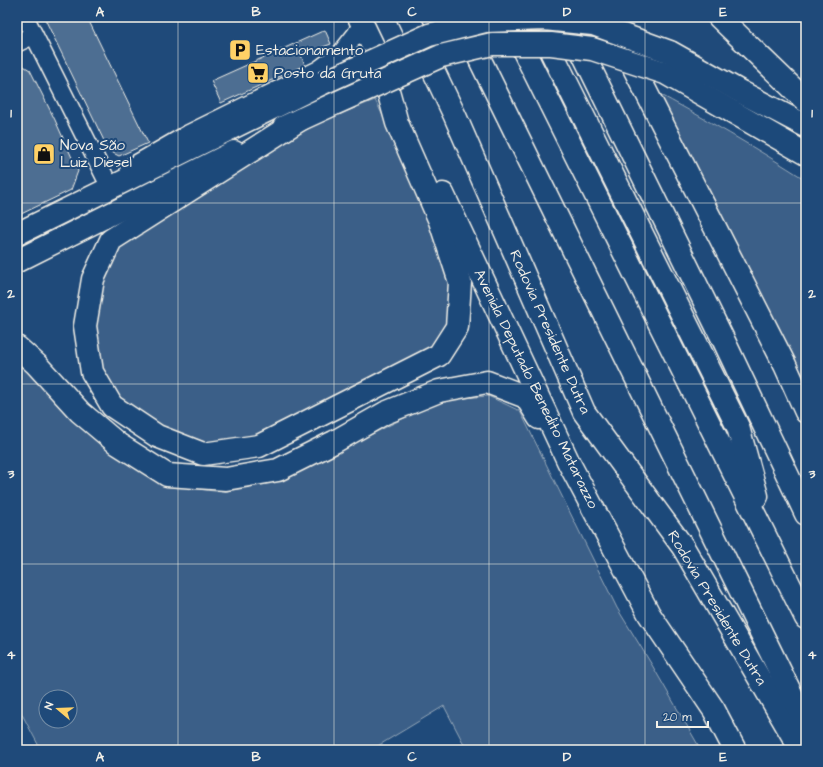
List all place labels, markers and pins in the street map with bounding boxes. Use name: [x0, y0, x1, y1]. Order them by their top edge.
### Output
parking icon: Estacionamento: [227, 37, 253, 63]
place label: Estacionamento: [256, 40, 364, 61]
supermarket icon: Posto da Gruta: [245, 60, 271, 86]
place label: Posto da Gruta: [274, 63, 382, 84]
place label: Nova São Luiz Diesel: [60, 135, 132, 173]
shop icon: Nova São Luiz Diesel: [31, 141, 57, 167]

